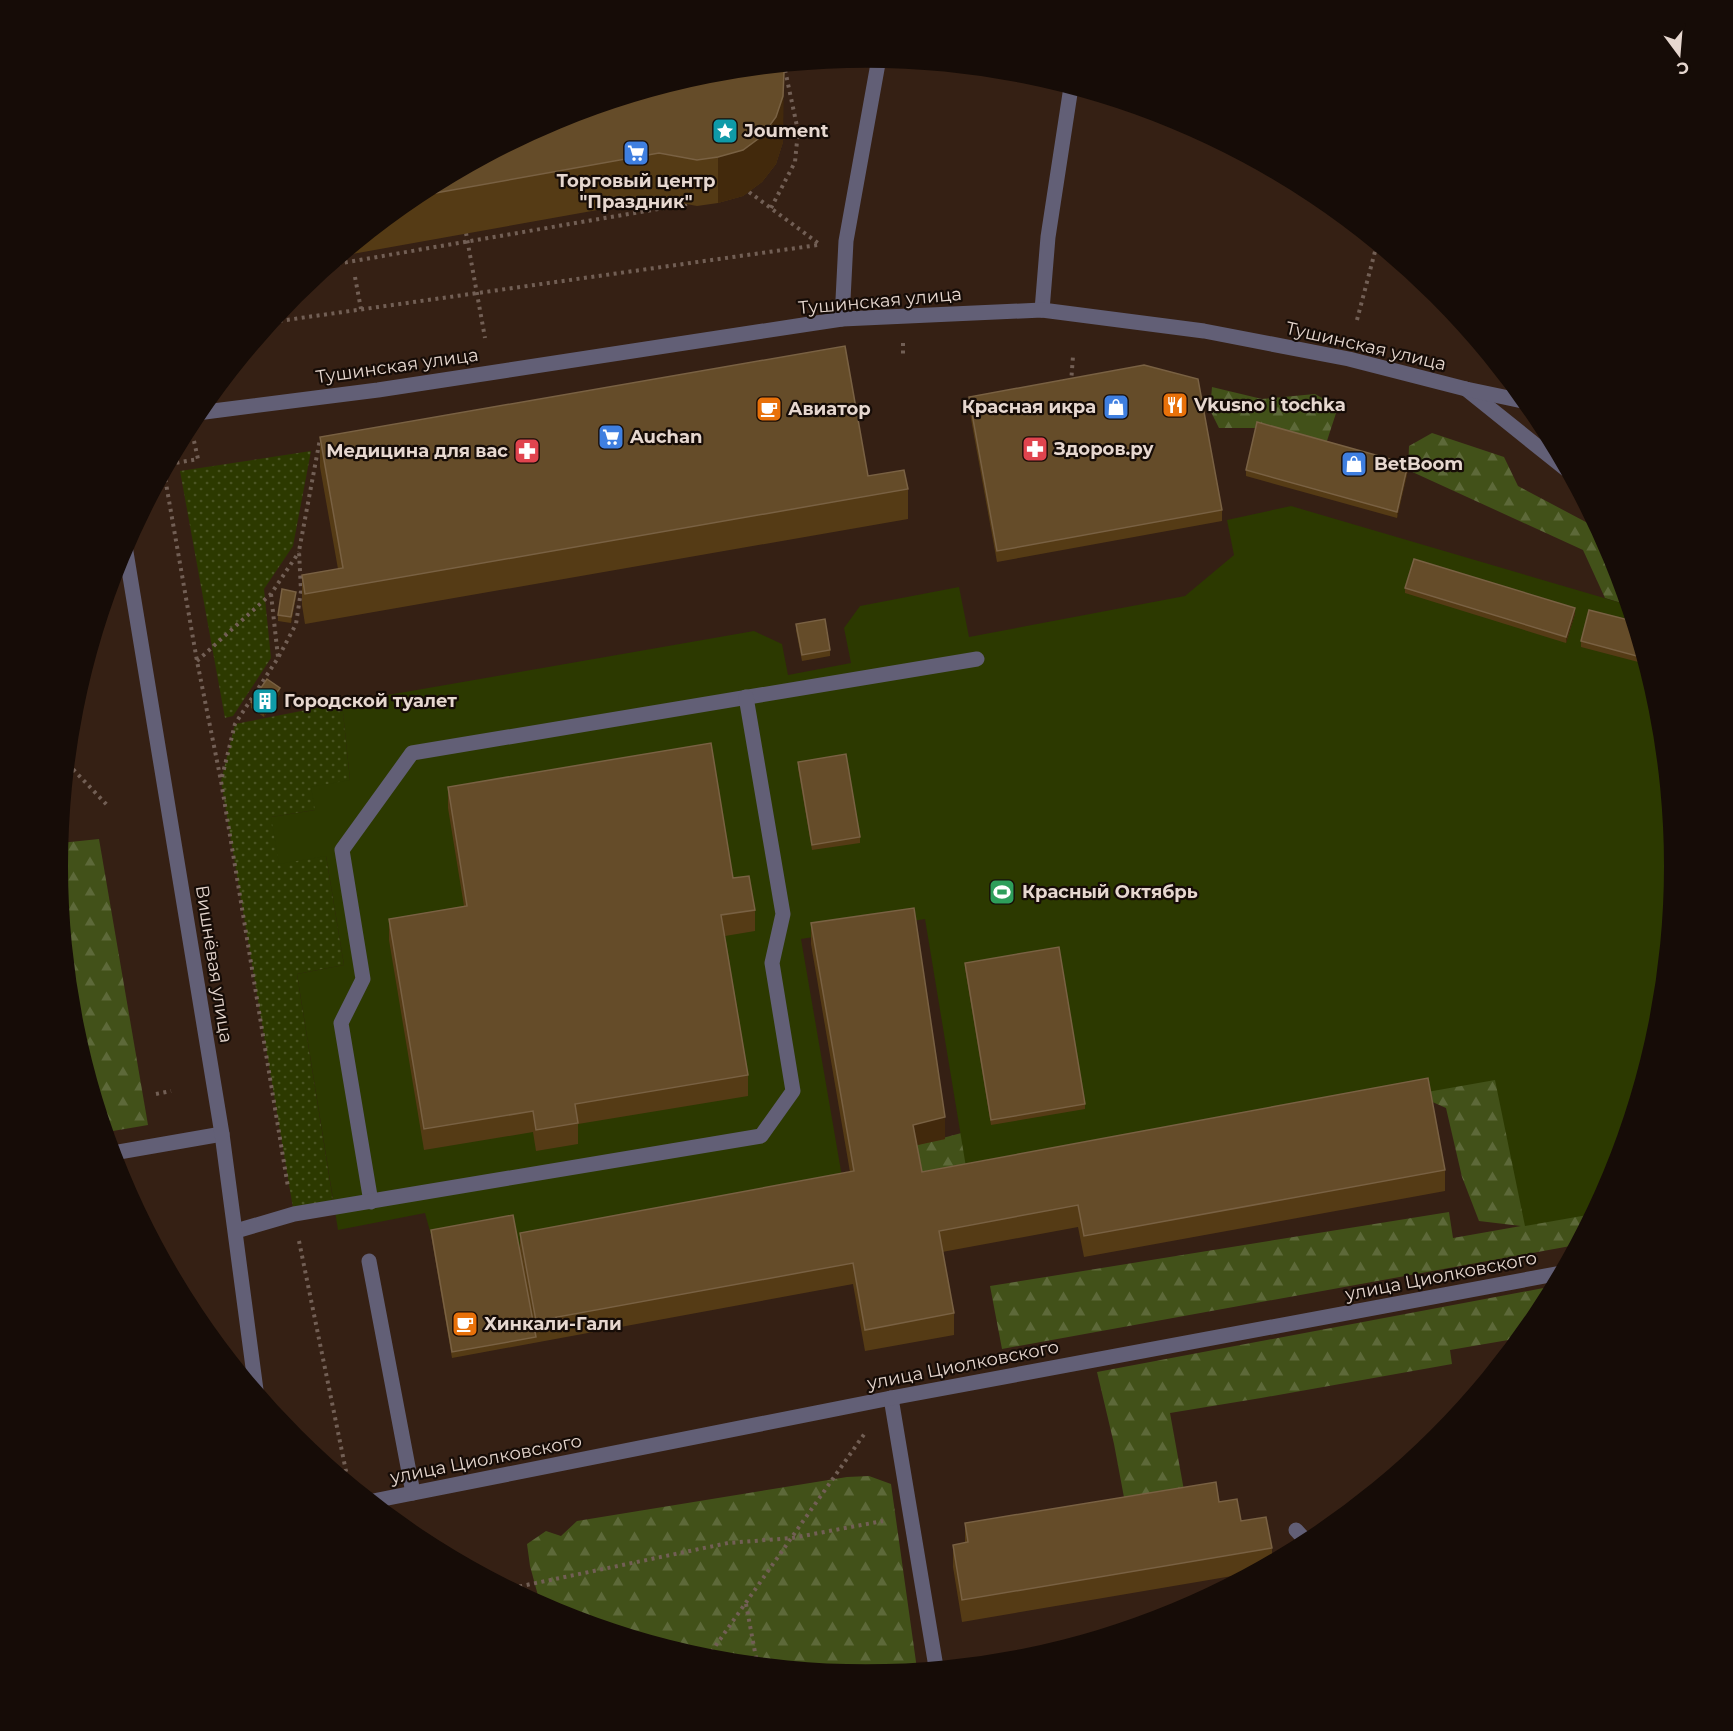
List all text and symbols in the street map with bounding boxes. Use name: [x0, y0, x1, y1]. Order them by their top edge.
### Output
north arrow: [1649, 24, 1709, 84]
text: С: [1674, 57, 1691, 79]
place icon: Joument: [710, 116, 740, 146]
place label: Joument: [743, 120, 829, 142]
supermarket icon: Торговый центр "Праздник": [621, 138, 651, 168]
place label: Торговый центр "Праздник": [557, 170, 715, 213]
street label: Тушинская улица: [797, 283, 963, 319]
street label: Тушинская улица: [1284, 317, 1448, 375]
street label: Тушинская улица: [314, 344, 480, 388]
restaurant icon: Vkusno i tochka: [1160, 390, 1190, 420]
shop icon: Красная икра: [1101, 392, 1131, 422]
cafe icon: Авиатор: [754, 394, 784, 424]
place label: Vkusno i tochka: [1193, 394, 1346, 416]
place label: Красная икра: [962, 396, 1096, 418]
place label: Авиатор: [788, 398, 871, 420]
supermarket icon: Auchan: [596, 422, 626, 452]
place label: Auchan: [629, 426, 703, 448]
pharmacy icon: Здоров.ру: [1020, 434, 1050, 464]
pharmacy icon: Медицина для вас: [512, 436, 542, 466]
place label: Здоров.ру: [1053, 438, 1155, 460]
place label: Медицина для вас: [326, 440, 508, 462]
shop icon: BetBoom: [1339, 449, 1369, 479]
place label: BetBoom: [1374, 453, 1463, 475]
building icon: Городской туалет: [250, 686, 280, 716]
place label: Городской туалет: [284, 690, 457, 712]
sports icon: Красный Октябрь: [987, 877, 1017, 907]
place label: Красный Октябрь: [1022, 881, 1198, 903]
street label: Вишнёвая улица: [191, 884, 237, 1044]
street label: улица Циолковского: [1342, 1247, 1539, 1306]
cafe icon: Хинкали-Гали: [450, 1309, 480, 1339]
place label: Хинкали-Гали: [484, 1313, 622, 1335]
street label: улица Циолковского: [864, 1336, 1061, 1395]
street label: улица Циолковского: [387, 1430, 584, 1489]

